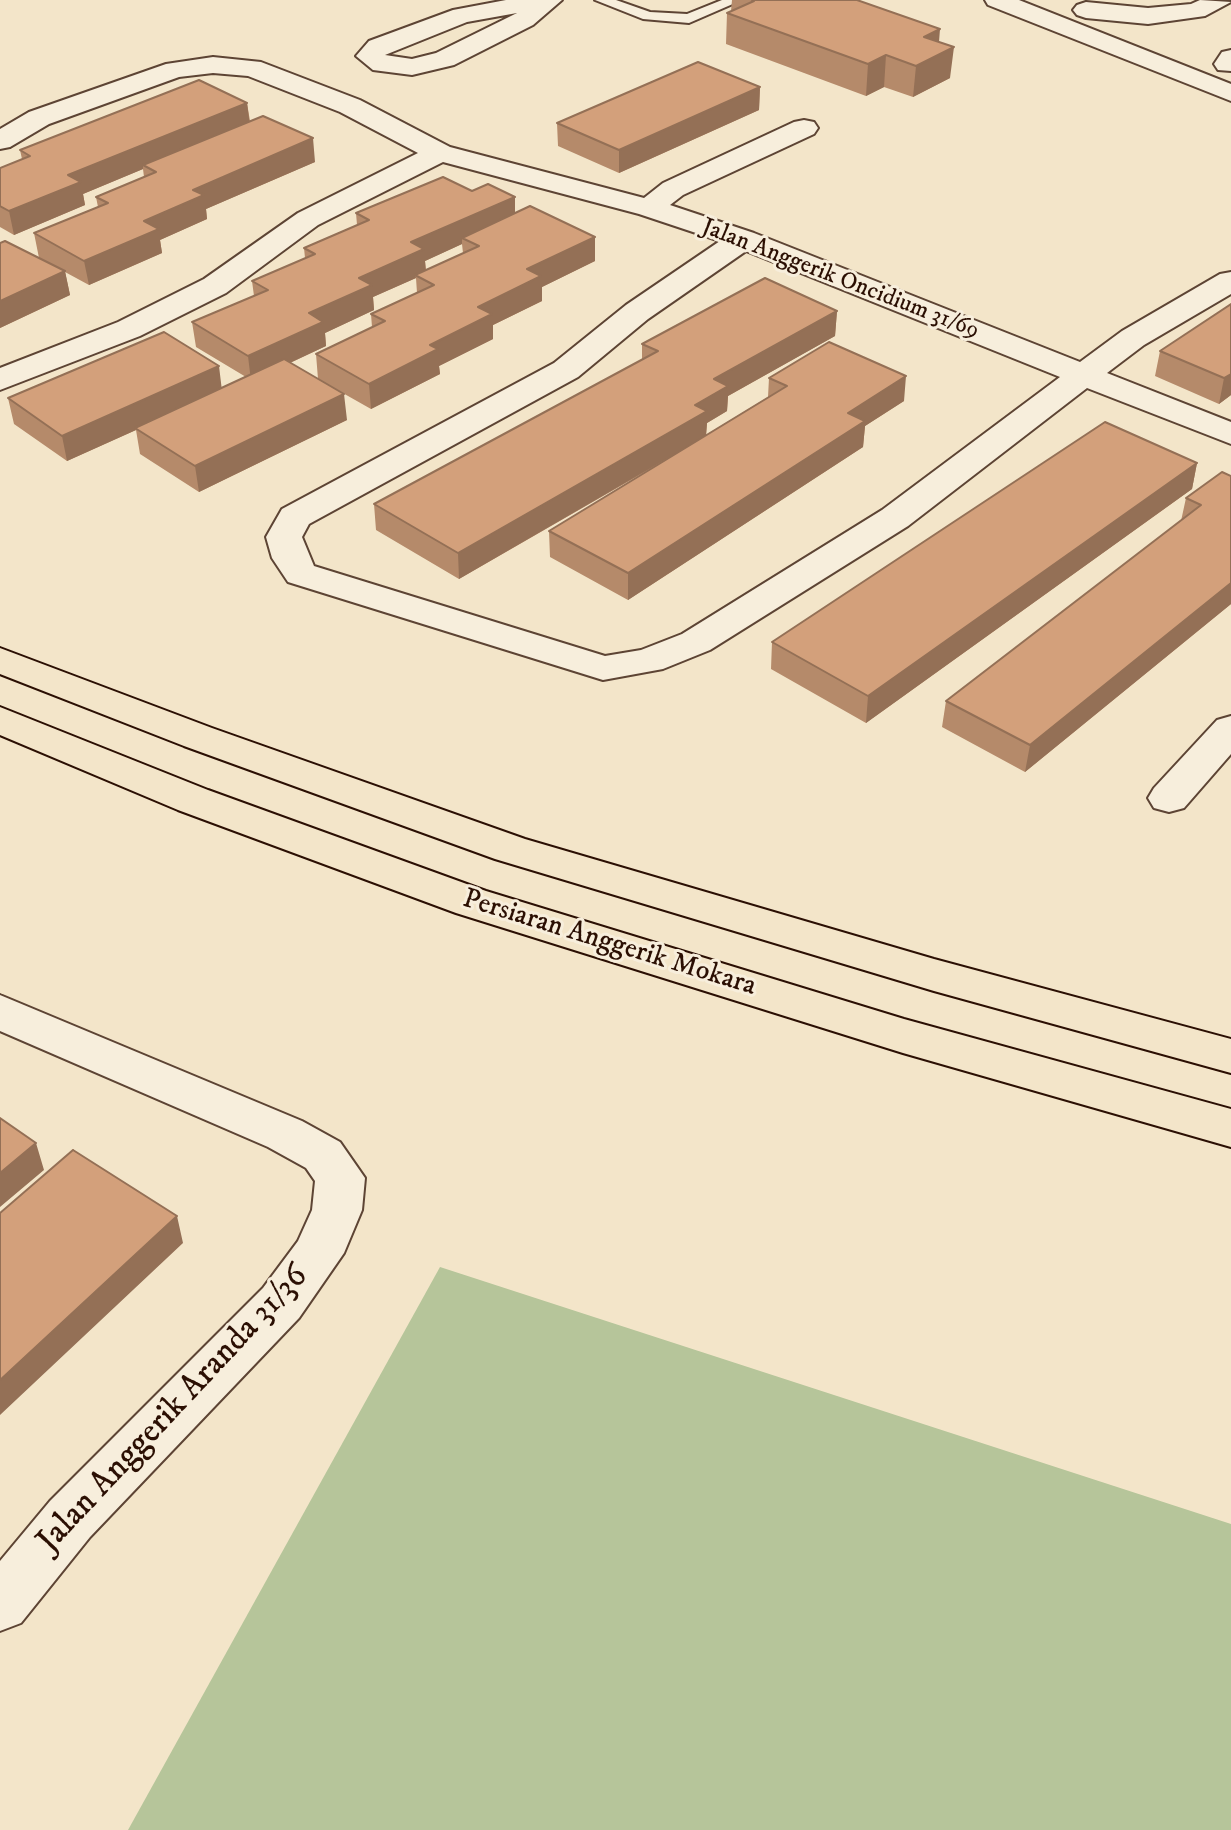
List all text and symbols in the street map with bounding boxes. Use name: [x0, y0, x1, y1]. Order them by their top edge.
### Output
street label: Jalan Anggerik Oncidium 31/69: [697, 214, 983, 346]
street label: Persiaran Anggerik Mokara: [458, 883, 760, 1005]
street label: Jalan Anggerik Aranda 31/36: [30, 1257, 318, 1563]

